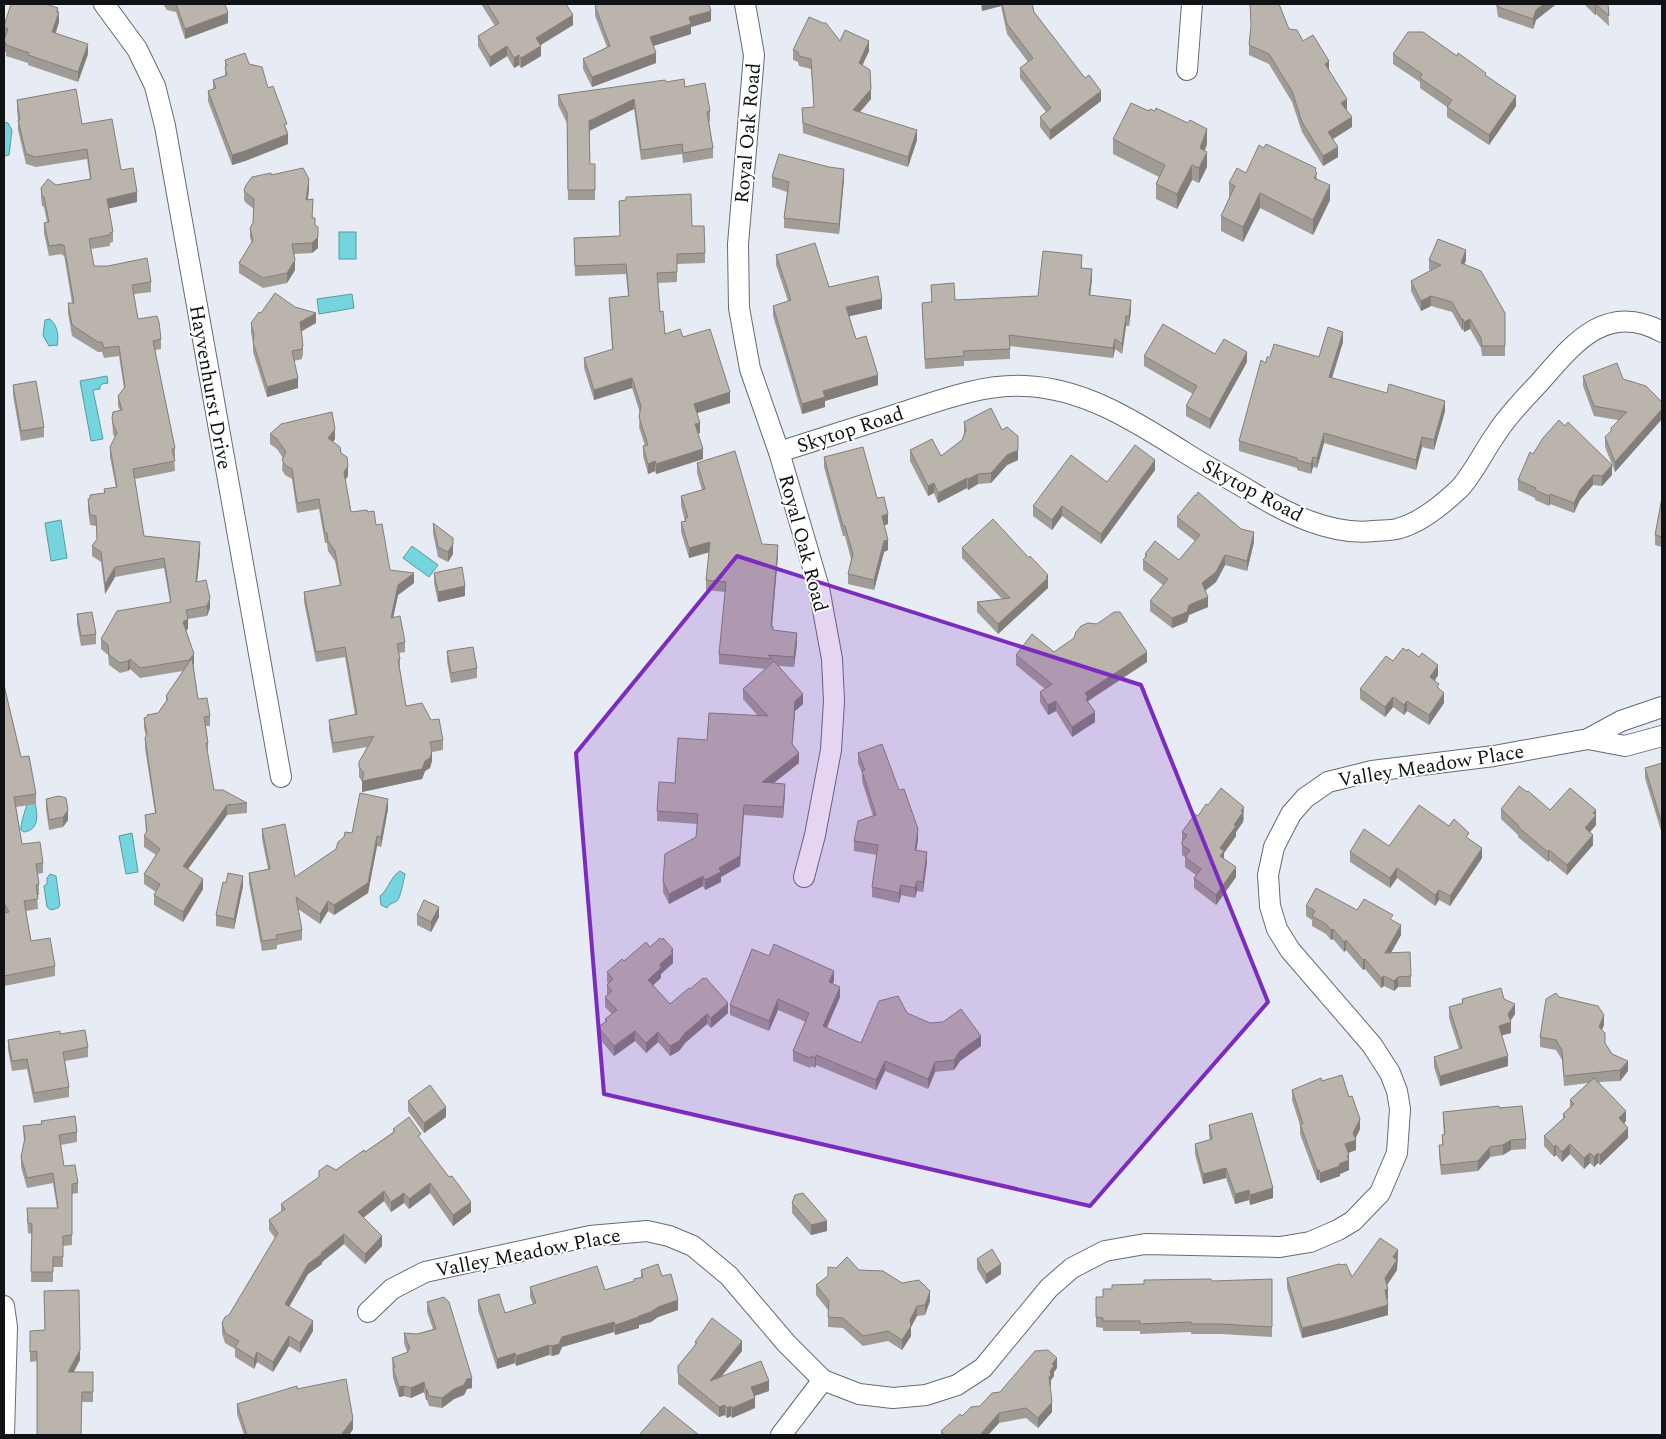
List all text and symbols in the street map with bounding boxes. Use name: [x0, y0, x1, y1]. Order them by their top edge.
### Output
street label: Royal Oak Road: [727, 61, 769, 205]
street label: Hayvenhurst Drive: [181, 302, 239, 472]
street label: Skytop Road: [793, 399, 908, 461]
street label: Skytop Road: [1197, 452, 1308, 530]
street label: Royal Oak Road: [770, 471, 836, 615]
street label: Valley Meadow Place: [1336, 736, 1526, 796]
street label: Valley Meadow Place: [433, 1220, 623, 1286]

